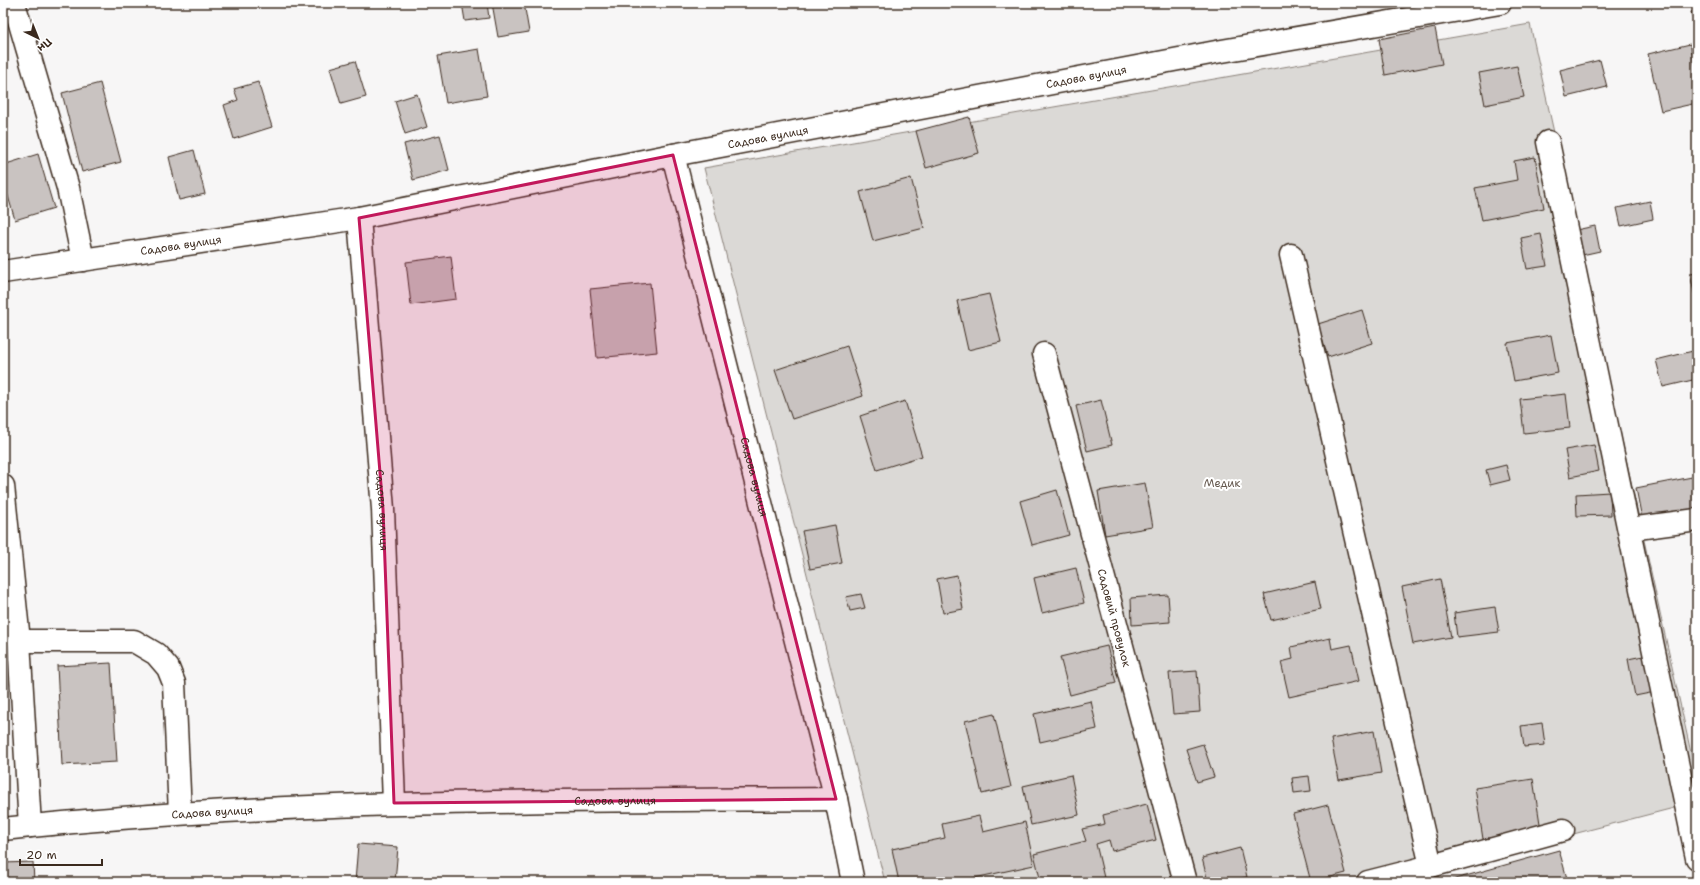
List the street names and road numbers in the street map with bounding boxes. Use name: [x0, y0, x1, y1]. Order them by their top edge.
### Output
street label: Садова вулиця: [1045, 62, 1128, 92]
street label: Садова вулиця: [726, 122, 810, 152]
street label: Садова вулиця: [139, 231, 223, 259]
street label: Садова вулиця: [737, 435, 772, 518]
street label: Садова вулиця: [372, 469, 392, 551]
street label: Садовий провулок: [1094, 567, 1135, 669]
street label: Садова вулиця: [574, 793, 656, 808]
street label: Садова вулиця: [171, 802, 254, 822]

